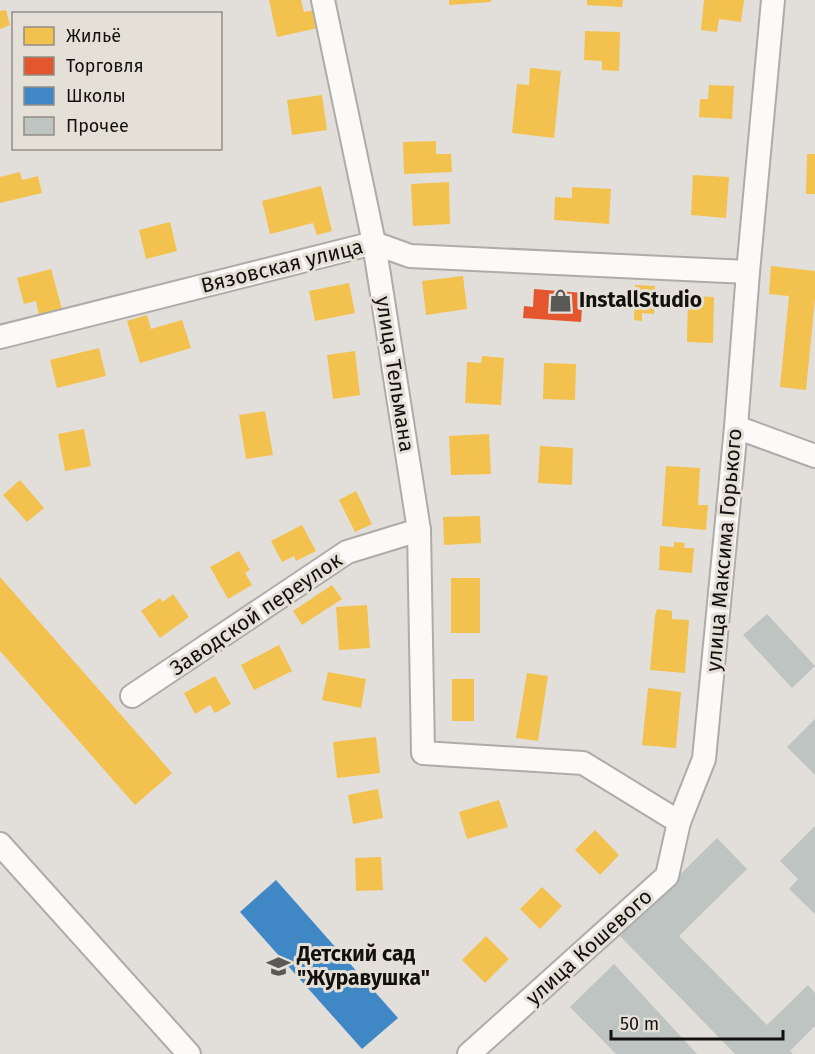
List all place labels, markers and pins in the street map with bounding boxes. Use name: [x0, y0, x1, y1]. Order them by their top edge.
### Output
shop icon: InstallStudio: [548, 287, 574, 313]
place label: InstallStudio: [579, 287, 702, 313]
place label: Детский сад "Журавушка": [296, 941, 430, 991]
school or university icon: Детский сад "Журавушка": [266, 953, 292, 979]

